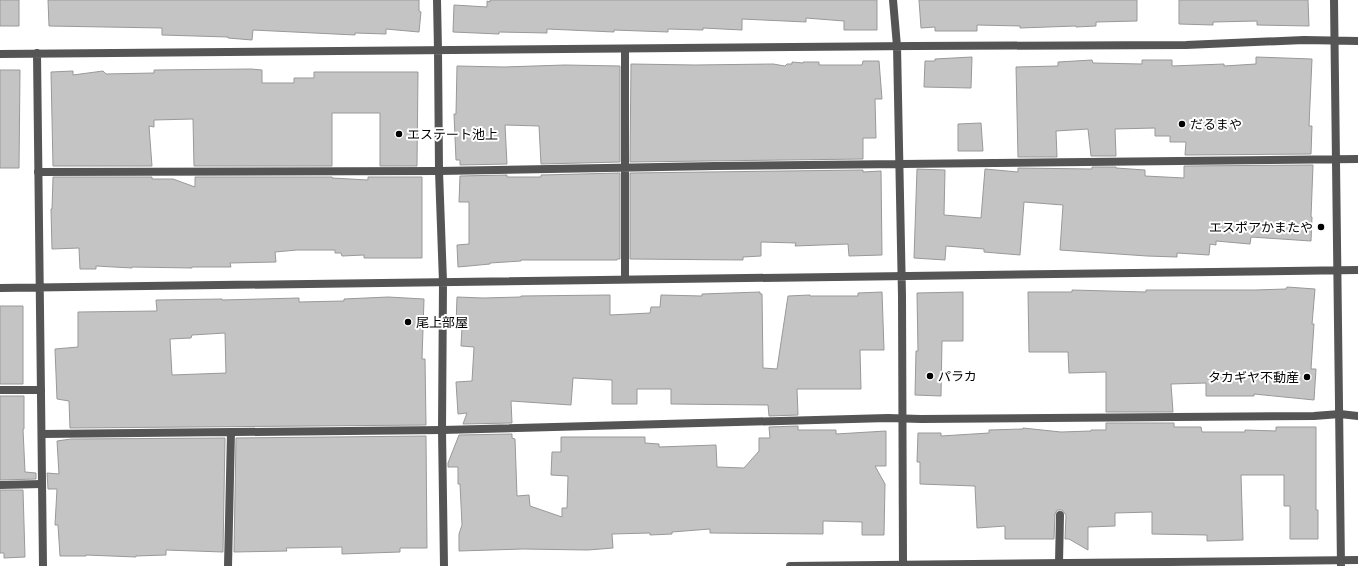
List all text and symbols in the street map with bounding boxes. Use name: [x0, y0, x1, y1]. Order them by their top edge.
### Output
place label: だるまや: [1190, 116, 1242, 133]
marker: だるまや: [1177, 119, 1187, 129]
place label: エステート池上: [407, 126, 498, 143]
marker: エステート池上: [394, 129, 404, 139]
place label: エスポアかまたや: [1209, 219, 1313, 236]
marker: エスポアかまたや: [1316, 222, 1326, 232]
place label: 尾上部屋: [416, 314, 468, 331]
marker: 尾上部屋: [403, 317, 413, 327]
place label: パラカ: [938, 368, 977, 385]
place label: タカギヤ不動産: [1208, 369, 1299, 386]
marker: パラカ: [925, 371, 935, 381]
marker: タカギヤ不動産: [1302, 372, 1312, 382]

